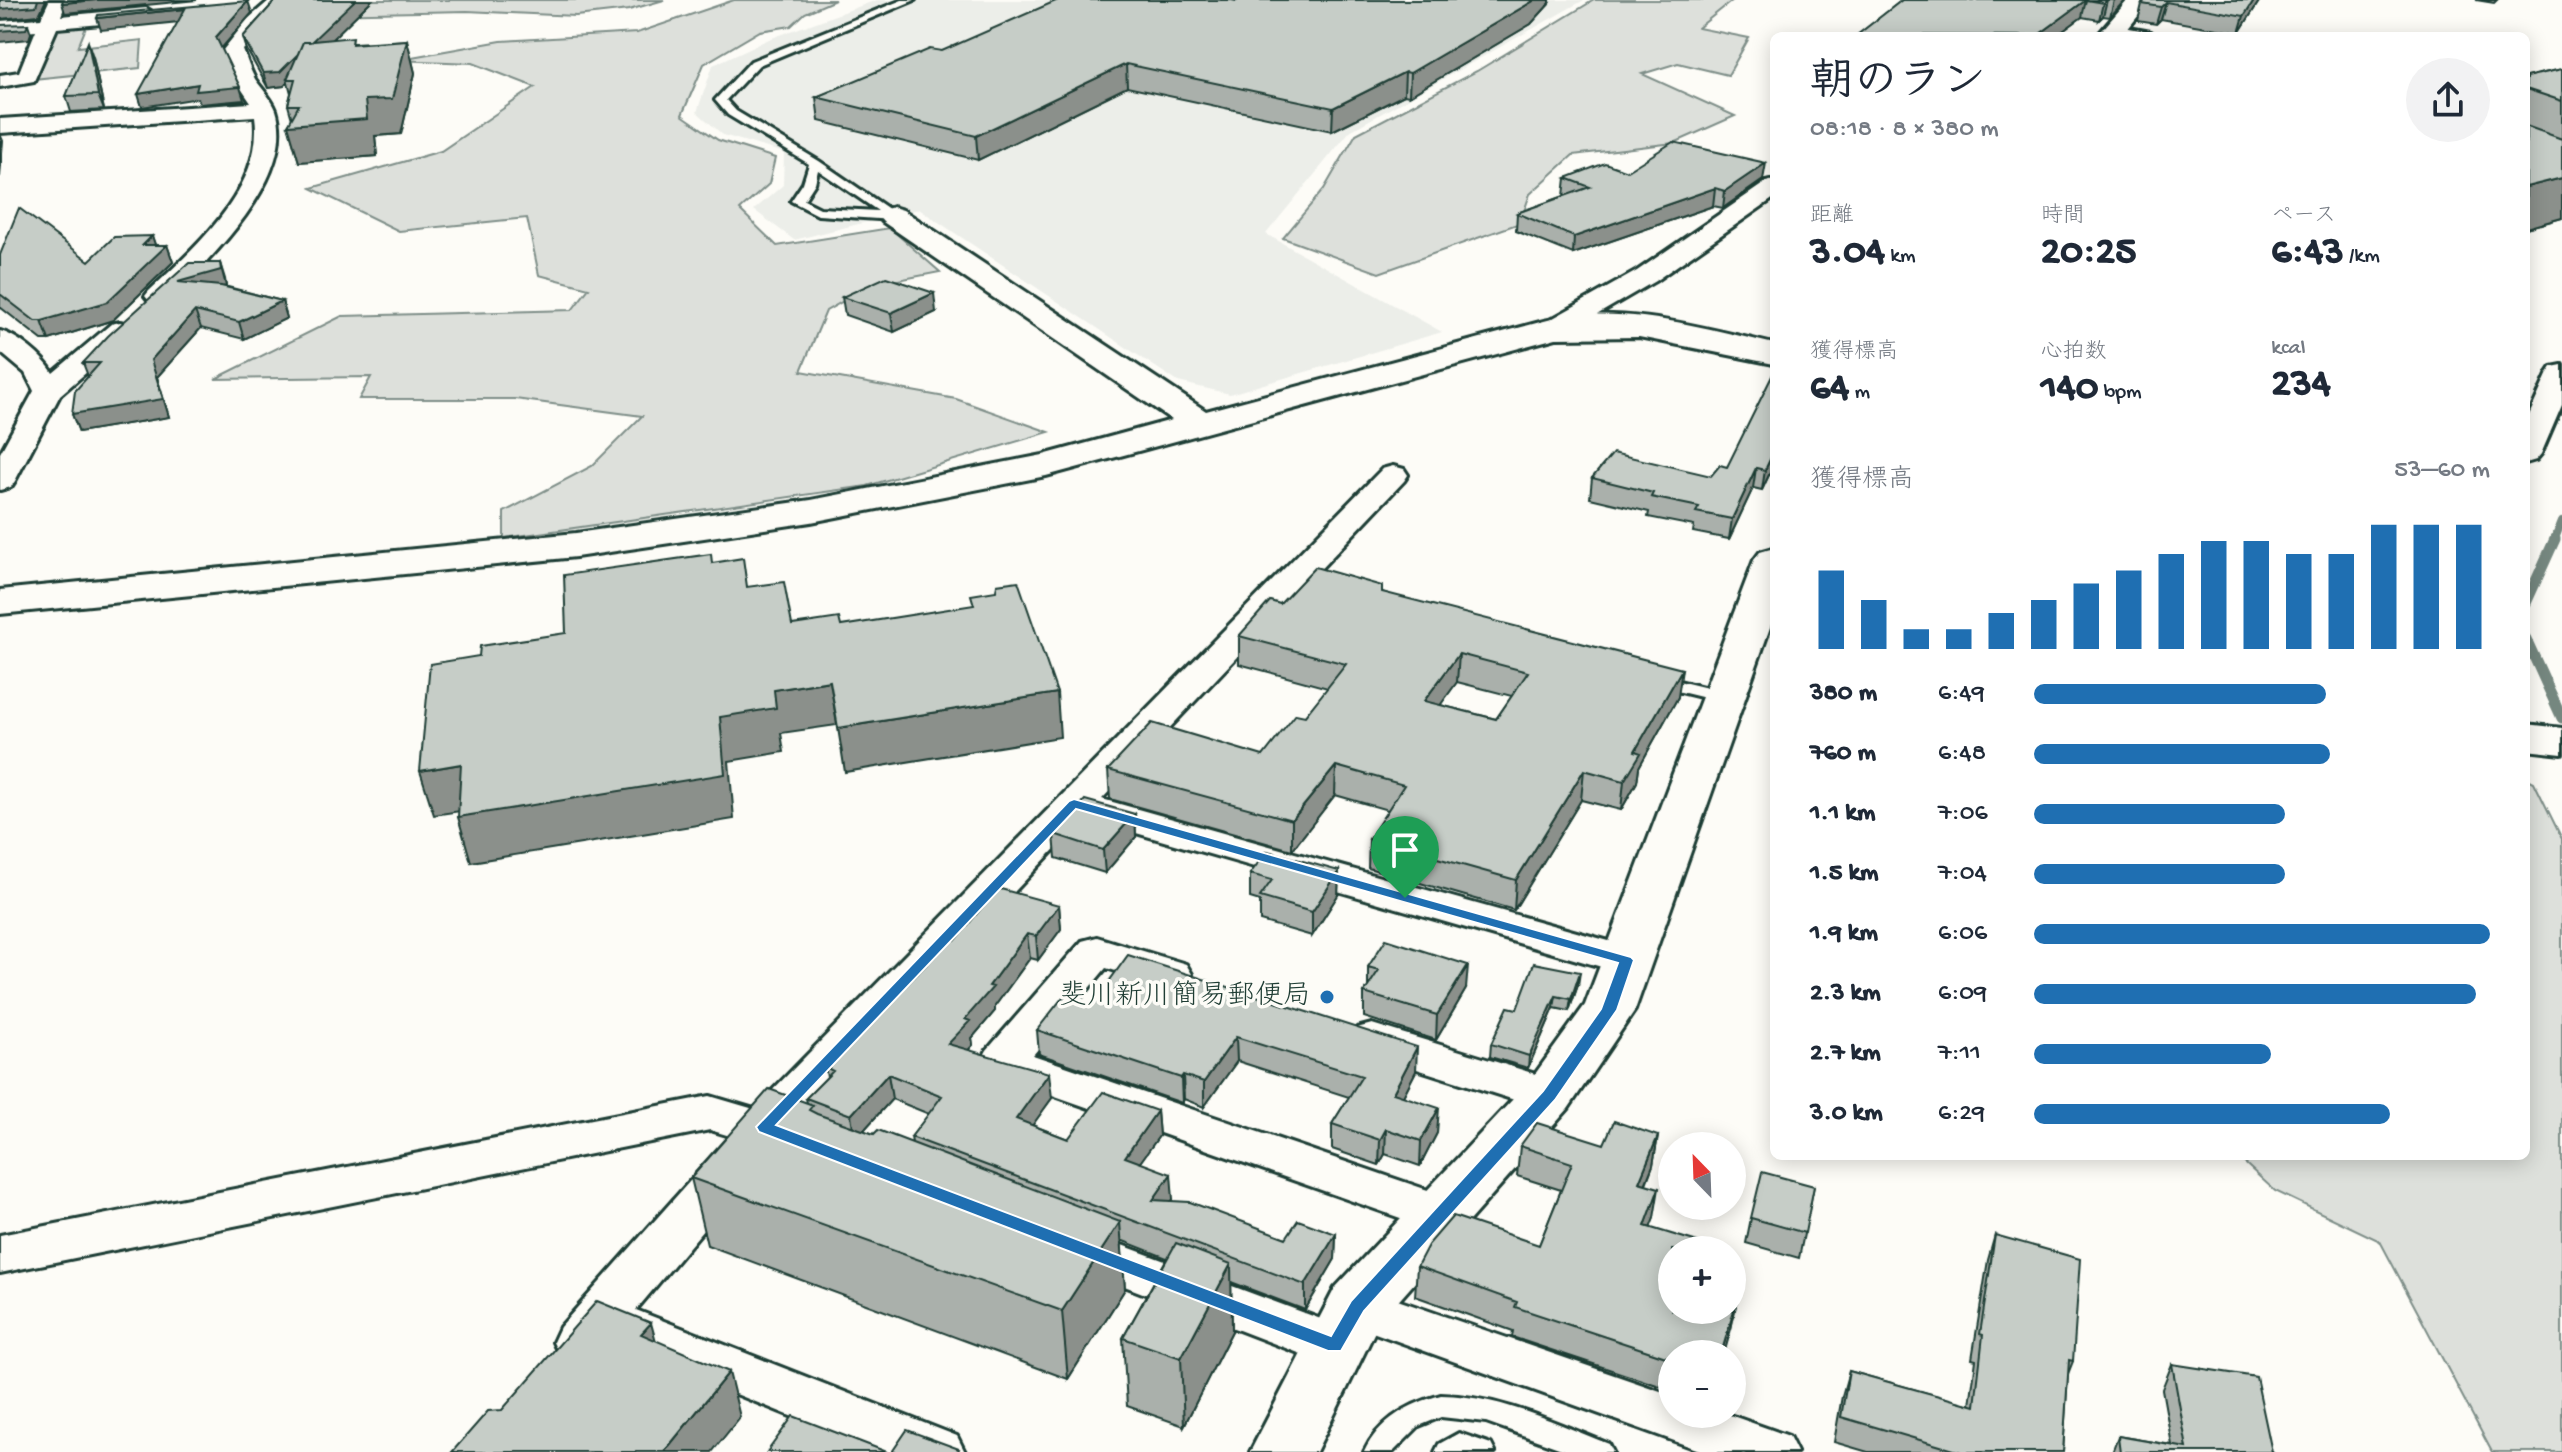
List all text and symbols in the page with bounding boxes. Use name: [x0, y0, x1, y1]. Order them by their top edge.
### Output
button: share: [2406, 58, 2490, 142]
text: 朝のラン: [1810, 59, 1986, 111]
text: 08:18 · 8 × 380 m: [1810, 115, 1999, 146]
text: 距離: [1810, 204, 1854, 230]
text: 時間: [2041, 204, 2085, 230]
text: ペース: [2271, 204, 2336, 230]
text: 3.04: [1810, 230, 1885, 277]
text: 20:25: [2041, 230, 2136, 277]
text: 6:43: [2271, 230, 2344, 277]
text: km: [1885, 244, 1916, 270]
text: /km: [2344, 244, 2380, 270]
text: kcal: [2271, 336, 2306, 362]
text: 獲得標高: [1810, 340, 1898, 366]
text: 心拍数: [2041, 340, 2107, 366]
text: 234: [2271, 362, 2331, 409]
text: 64: [1810, 366, 1849, 413]
text: 140: [2041, 366, 2098, 413]
text: m: [1849, 380, 1870, 406]
text: bpm: [2098, 380, 2142, 406]
text: 53–60 m: [2394, 456, 2490, 487]
text: 獲得標高: [1810, 466, 1914, 497]
text: 380 m: [1810, 679, 1877, 710]
text: 6:49: [1938, 679, 1985, 710]
text: 760 m: [1810, 739, 1876, 770]
text: 6:48: [1938, 739, 1986, 770]
text: 1.1 km: [1810, 799, 1875, 830]
text: 7:06: [1938, 799, 1988, 830]
pin: [1371, 816, 1439, 898]
icon: arrive: [1383, 828, 1427, 872]
text: 1.5 km: [1810, 859, 1879, 890]
text: 7:04: [1938, 859, 1987, 890]
text: 1.9 km: [1810, 919, 1878, 950]
text: 6:06: [1938, 919, 1987, 950]
text: 2.3 km: [1810, 979, 1881, 1010]
text: 6:09: [1938, 979, 1987, 1010]
place label: 斐川新川簡易郵便局: [1059, 980, 1311, 1014]
marker: 斐川新川簡易郵便局: [1318, 988, 1336, 1006]
text: 2.7 km: [1810, 1039, 1881, 1070]
text: 7:11: [1938, 1039, 1981, 1070]
text: 3.0 km: [1810, 1099, 1883, 1130]
text: 6:29: [1938, 1099, 1985, 1130]
north arrow: [1658, 1132, 1746, 1220]
map controls: [1658, 1132, 1746, 1428]
button: +: [1658, 1236, 1746, 1324]
button: −: [1658, 1340, 1746, 1428]

